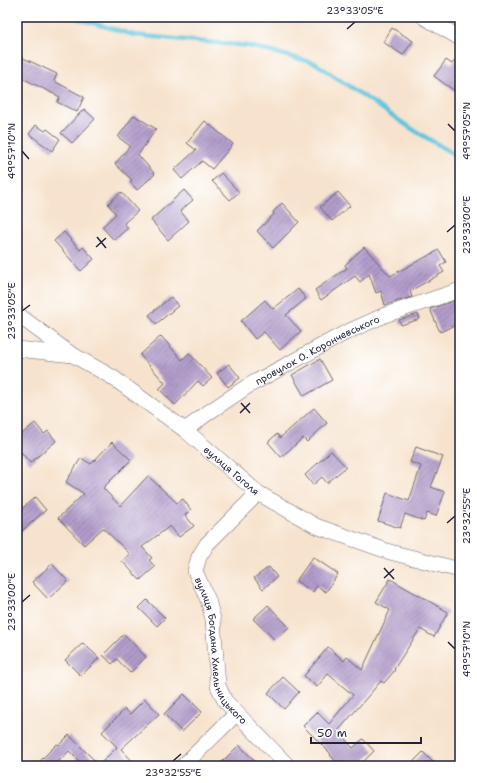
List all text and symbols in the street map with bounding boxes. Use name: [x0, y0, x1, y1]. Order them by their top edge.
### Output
text: 23°33'05"E: [326, 4, 384, 17]
text: 49°57'05"N: [460, 102, 473, 160]
text: 49°57'10"N: [5, 123, 18, 179]
text: 23°33'00"E: [460, 196, 473, 254]
text: 23°33'05"E: [5, 282, 18, 340]
street label: провулок О. Корончевського: [253, 312, 381, 388]
street label: вулиця Гоголя: [201, 443, 262, 498]
text: 23°32'55"E: [460, 488, 473, 544]
text: 23°33'00"E: [5, 573, 18, 631]
street label: вулиця Богдана Хмельницького: [192, 575, 250, 727]
text: 49°57'10"N: [460, 621, 473, 677]
scale bar: [311, 719, 421, 745]
text: 50 m: [317, 725, 347, 741]
text: 23°32'55"E: [145, 766, 201, 779]

